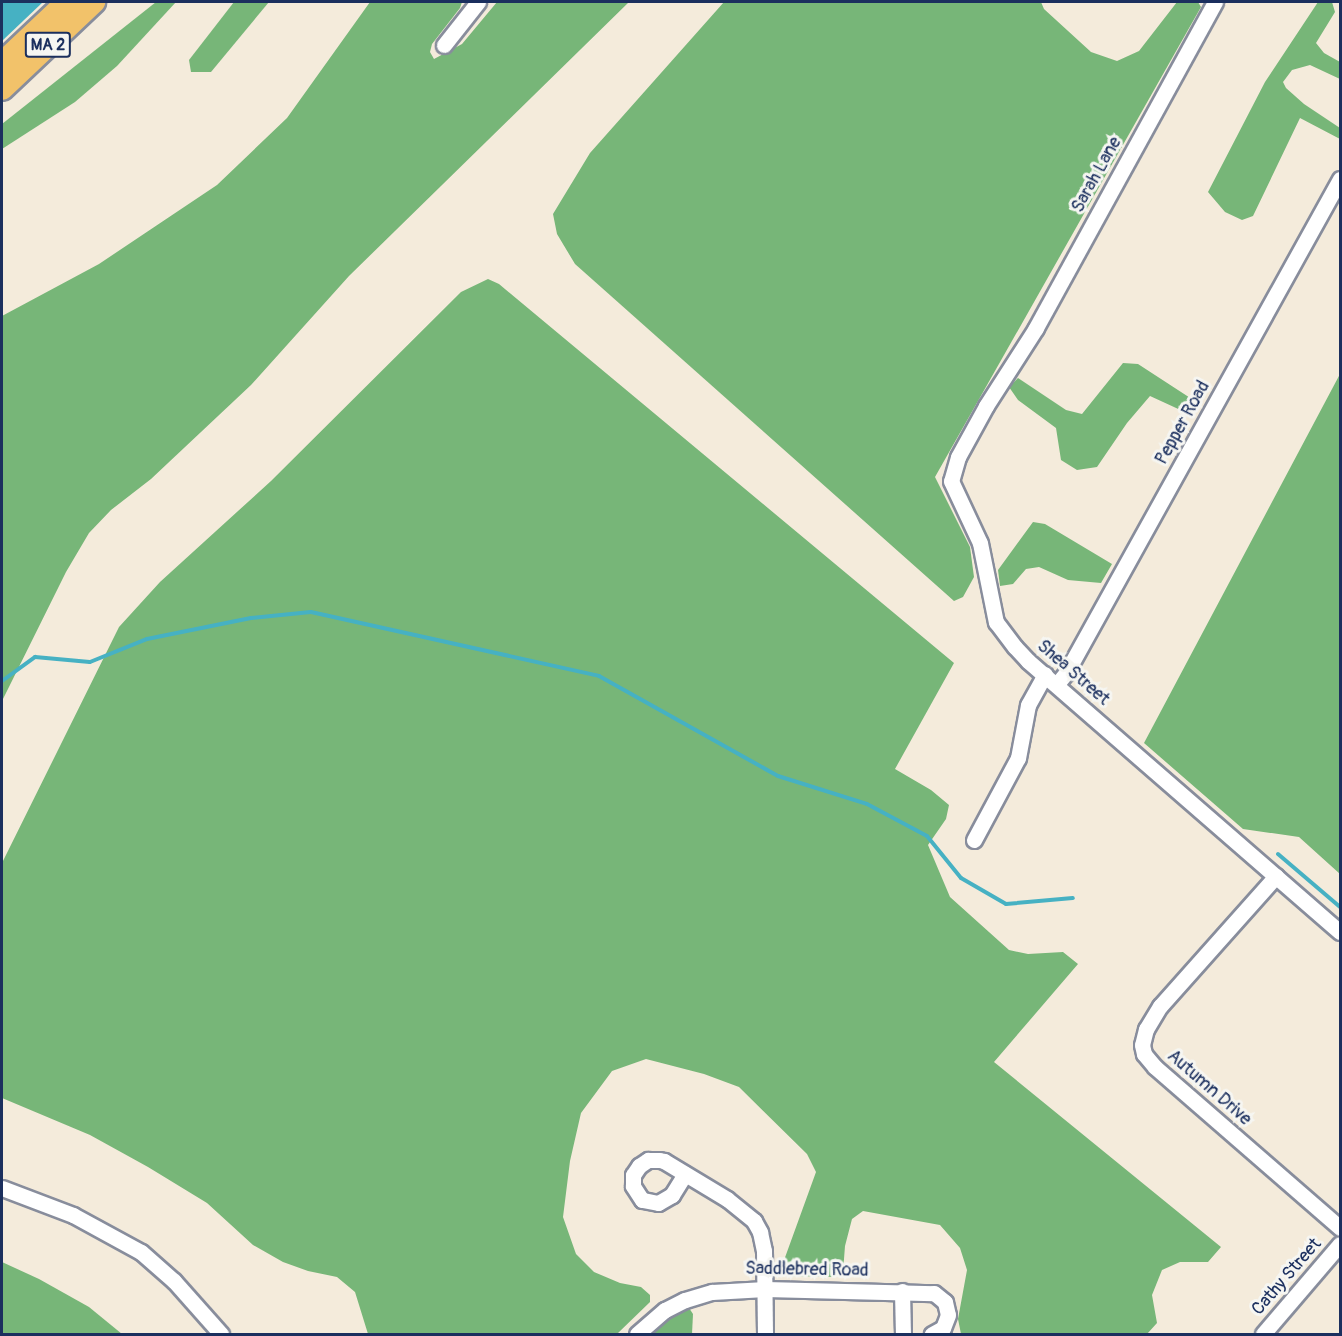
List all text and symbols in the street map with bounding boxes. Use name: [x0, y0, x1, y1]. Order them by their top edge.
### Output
road number: MA 2: [24, 32, 72, 58]
street label: Sarah Lane: [1067, 133, 1127, 217]
street label: Pepper Road: [1151, 377, 1215, 469]
street label: Shea Street: [1032, 636, 1114, 710]
street label: Autumn Drive: [1163, 1046, 1255, 1130]
street label: Cathy Street: [1248, 1234, 1326, 1320]
street label: Saddlebred Road: [745, 1258, 869, 1282]

